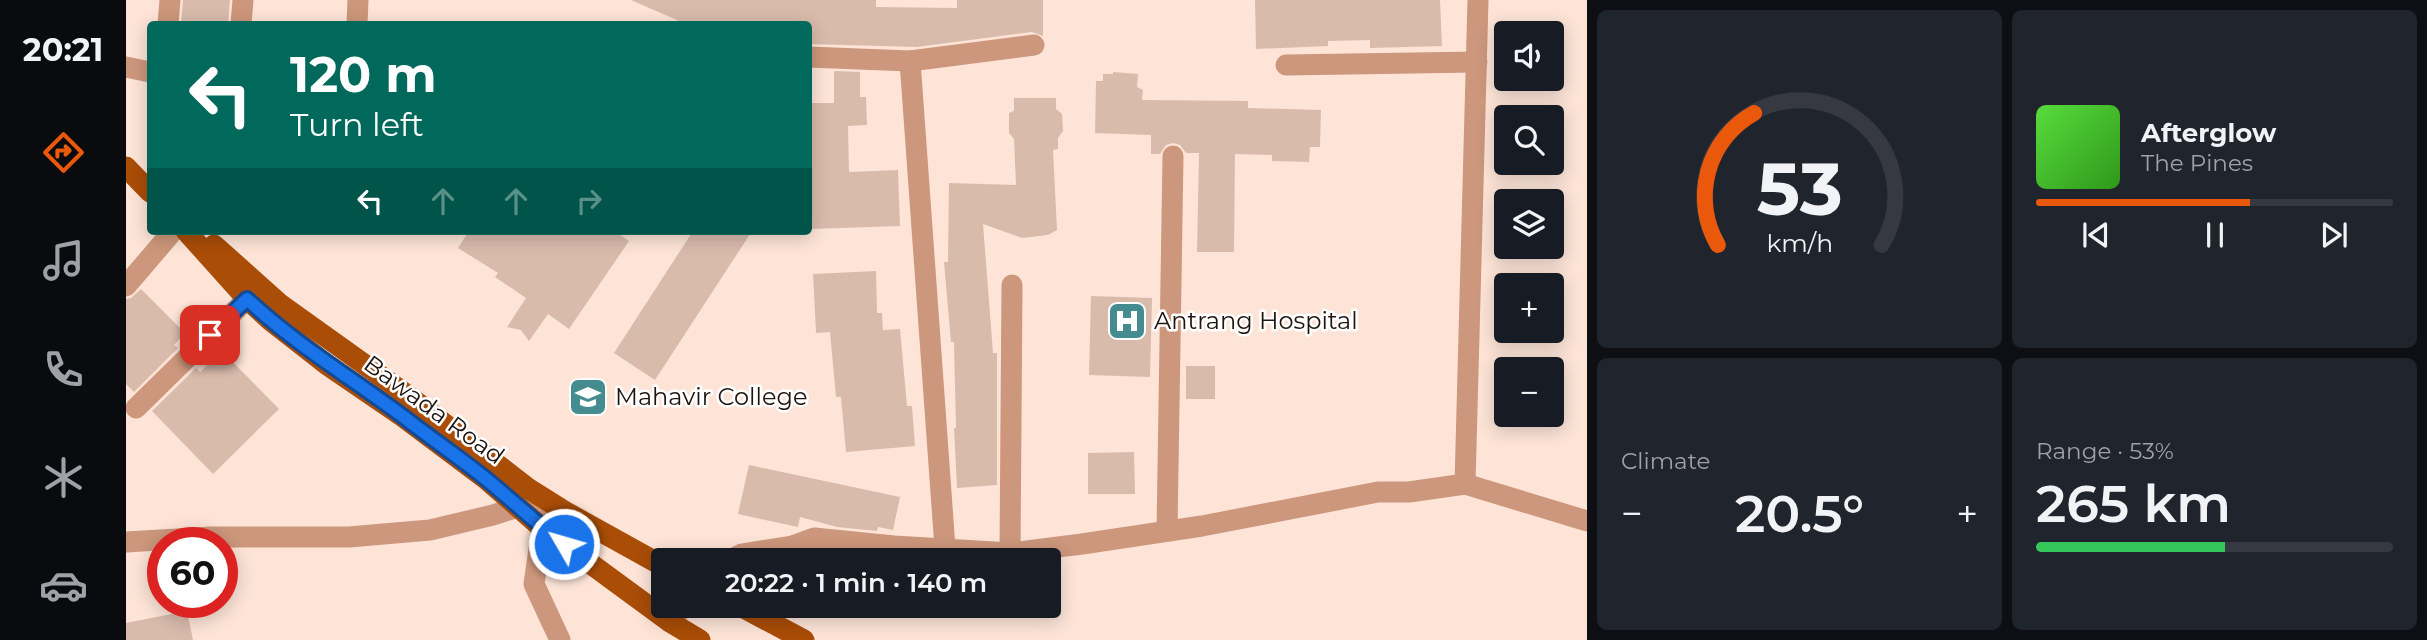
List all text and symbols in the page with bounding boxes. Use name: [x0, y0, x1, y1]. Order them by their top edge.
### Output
map controls: [1494, 21, 1564, 427]
button: sound: [1494, 21, 1564, 91]
text: 20:21: [23, 30, 103, 69]
text: 120 m: [290, 45, 437, 104]
icon: left: [175, 49, 266, 140]
text: Turn left: [290, 105, 424, 144]
button: search: [1494, 105, 1564, 175]
text: Afterglow: [2141, 117, 2276, 149]
icon: directions: [39, 128, 88, 177]
text: 53: [1756, 146, 1843, 234]
text: The Pines: [2141, 149, 2253, 177]
icon: left: [351, 182, 389, 220]
icon: ahead: [424, 182, 462, 220]
icon: ahead: [497, 182, 535, 220]
icon: right: [570, 182, 608, 220]
button: layers: [1494, 189, 1564, 259]
icon: previous: [2077, 216, 2115, 254]
icon: pause: [2196, 216, 2234, 254]
icon: next: [2315, 216, 2353, 254]
text: km/h: [1766, 228, 1833, 258]
icon: music: [39, 236, 88, 285]
button: +: [1494, 273, 1564, 343]
hospital icon: Antrang Hospital: [1106, 300, 1148, 342]
pin: [180, 305, 240, 365]
place label: Antrang Hospital: [1154, 306, 1358, 335]
icon: arrive: [191, 316, 229, 354]
icon: phone: [39, 345, 88, 394]
street label: Bawada Road: [359, 349, 510, 470]
button: −: [1494, 357, 1564, 427]
school or university icon: Mahavir College: [567, 376, 609, 418]
place label: Mahavir College: [615, 382, 807, 411]
text: Range · 53%: [2036, 437, 2174, 465]
text: Climate: [1621, 447, 1710, 475]
icon: climate: [39, 453, 88, 502]
text: 265 km: [2036, 472, 2231, 535]
text: 20.5°: [1735, 482, 1864, 545]
text: −: [1621, 490, 1643, 537]
text: +: [1956, 490, 1978, 537]
position arrow: [527, 507, 601, 581]
speed limit sign: 60: [147, 527, 238, 618]
icon: car: [39, 561, 88, 610]
text: 20:22 · 1 min · 140 m: [725, 567, 987, 599]

